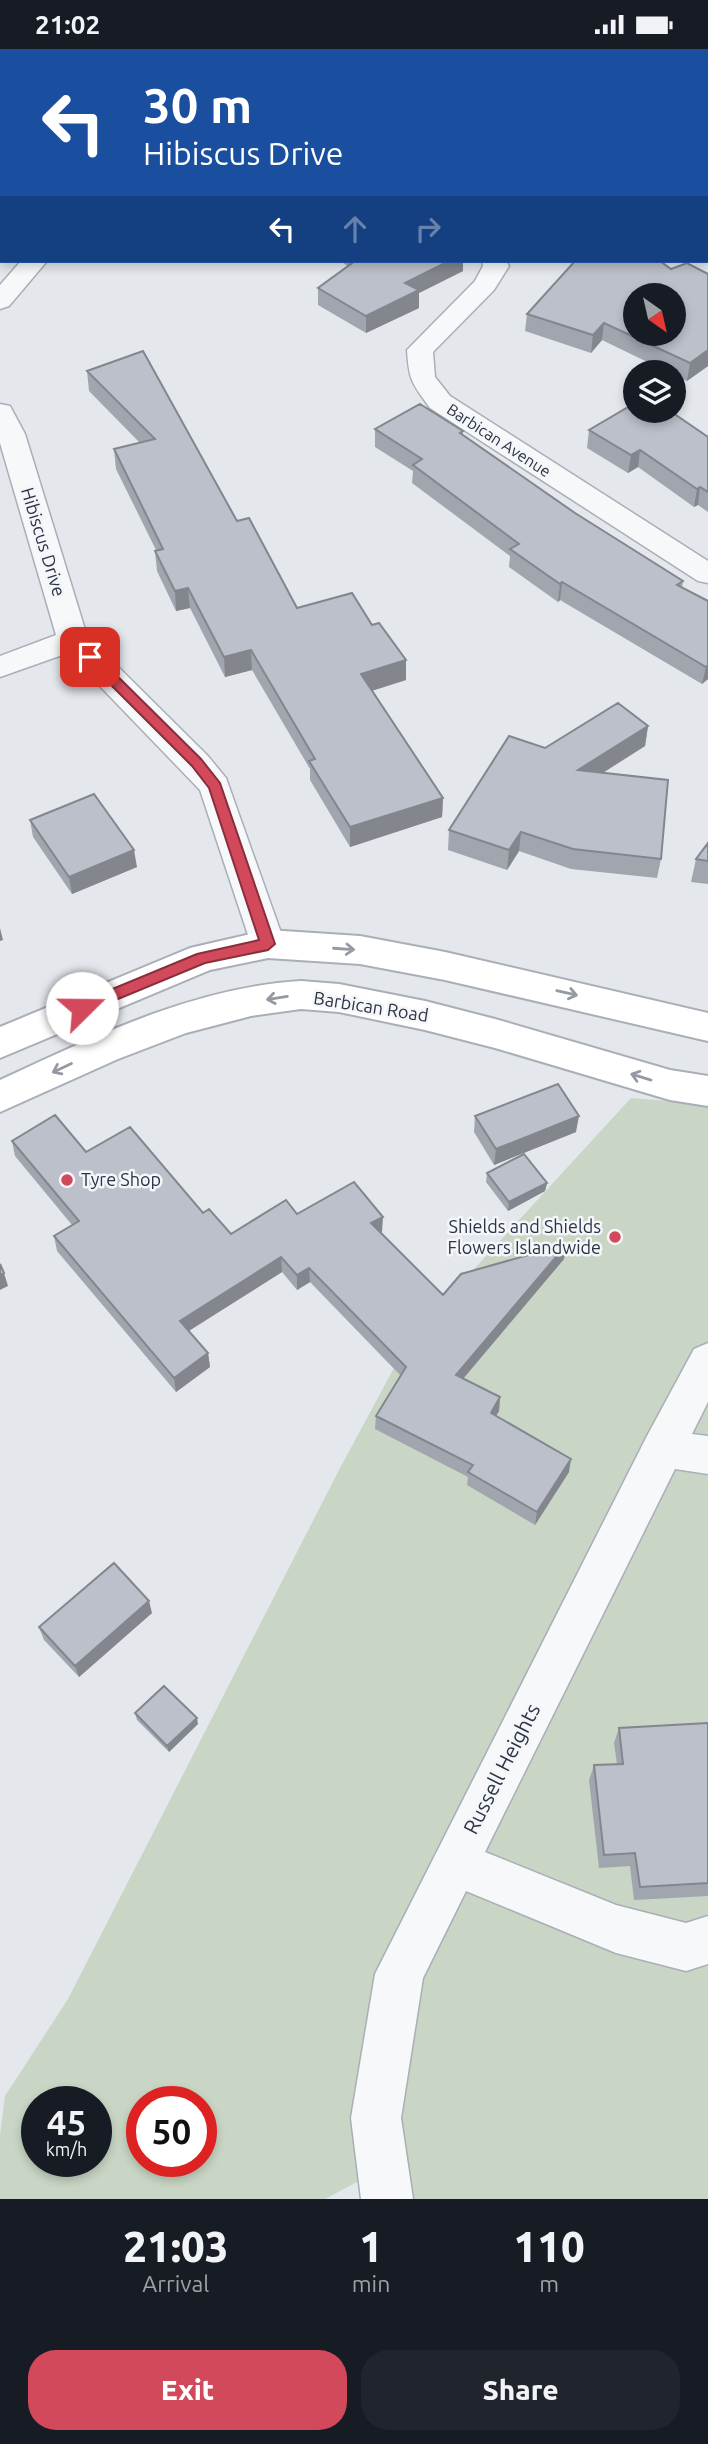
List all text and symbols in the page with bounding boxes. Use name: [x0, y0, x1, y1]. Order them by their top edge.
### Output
text: 21:02: [35, 10, 100, 39]
icon: left: [28, 77, 119, 168]
text: 30 m: [143, 77, 252, 132]
text: Hibiscus Drive: [143, 135, 343, 171]
icon: left: [263, 210, 301, 248]
icon: ahead: [336, 210, 374, 248]
icon: right: [409, 210, 447, 248]
north arrow: [623, 283, 686, 347]
map controls: [623, 283, 686, 423]
button: layers: [623, 360, 686, 423]
street label: Barbican Avenue: [444, 400, 554, 480]
street label: Hibiscus Drive: [18, 485, 70, 599]
pin: [60, 627, 120, 687]
icon: arrive: [71, 638, 109, 676]
one-way arrow: [332, 943, 355, 956]
position arrow: [45, 971, 119, 1045]
street label: Barbican Road: [312, 987, 430, 1025]
one-way arrow: [555, 987, 578, 1001]
one-way arrow: [267, 992, 289, 1005]
one-way arrow: [52, 1062, 73, 1075]
one-way arrow: [631, 1069, 653, 1082]
place label: Tyre Shop: [81, 1169, 161, 1189]
marker: Tyre Shop: [59, 1172, 75, 1188]
place label: Shields and Shields Flowers Islandwide: [448, 1216, 601, 1257]
marker: Shields and Shields Flowers Islandwide: [607, 1229, 623, 1245]
street label: Russell Heights: [458, 1699, 544, 1838]
speed limit sign: 50: [126, 2086, 217, 2177]
text: 45: [47, 2102, 86, 2142]
text: km/h: [46, 2139, 87, 2159]
text: 21:03: [123, 2223, 228, 2270]
text: 1: [359, 2223, 383, 2270]
text: 110: [514, 2223, 585, 2270]
text: Arrival: [142, 2271, 209, 2296]
text: min: [352, 2271, 390, 2296]
text: m: [539, 2271, 559, 2296]
button: Exit: [28, 2350, 347, 2430]
button: Share: [361, 2350, 680, 2430]

